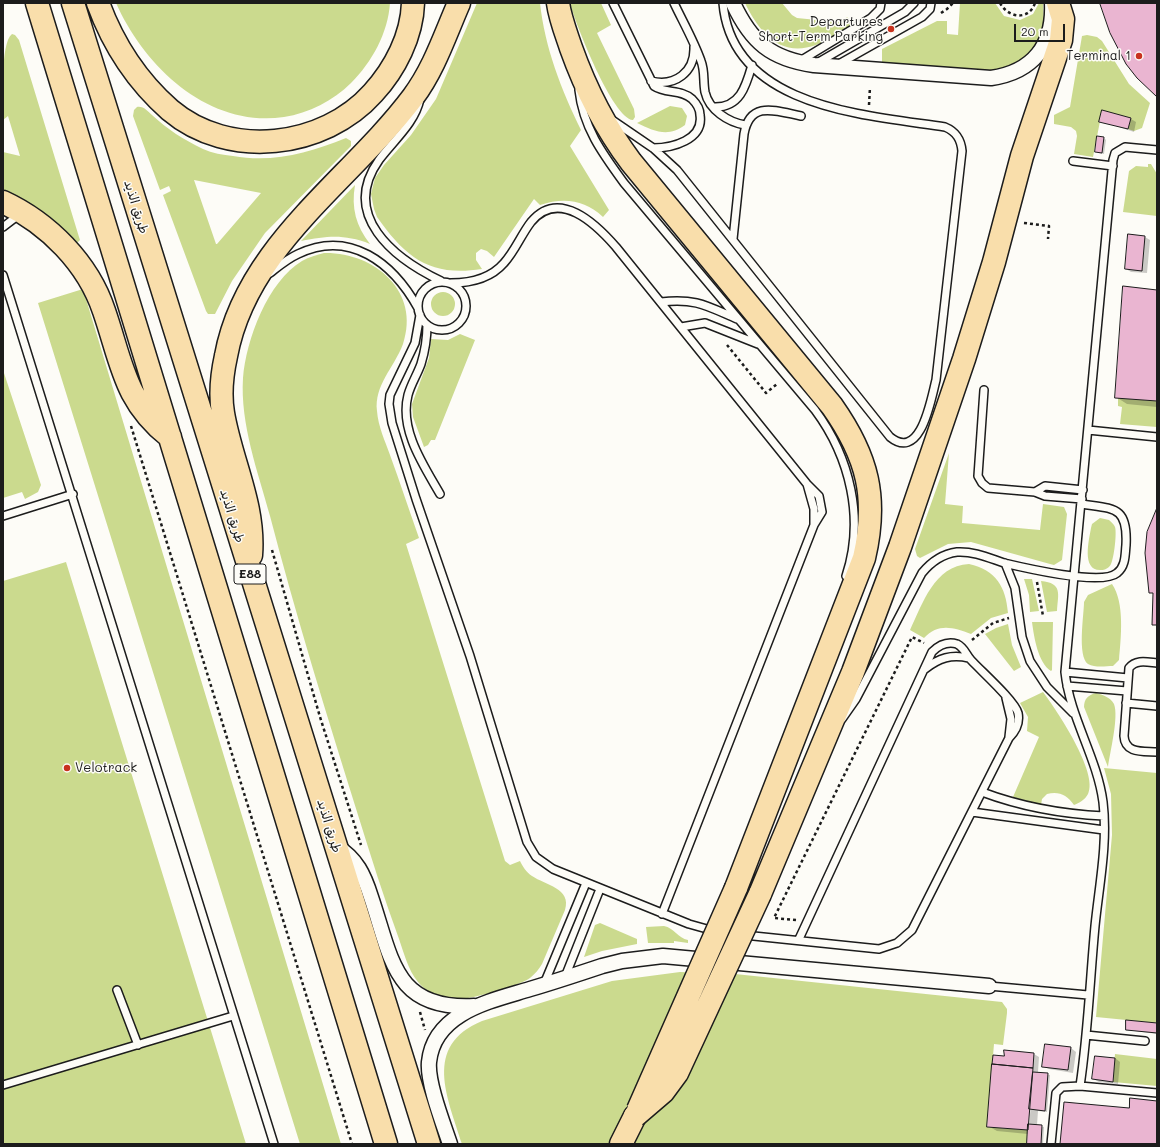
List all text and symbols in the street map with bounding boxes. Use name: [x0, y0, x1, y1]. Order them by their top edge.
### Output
place label: Departures Short-Term Parking: [758, 14, 883, 45]
scale bar: [1016, 16, 1067, 42]
text: 20 m: [1021, 23, 1049, 39]
marker: Departures Short-Term Parking: [886, 24, 896, 34]
place label: Terminal 1: [1066, 48, 1131, 64]
marker: Terminal 1: [1134, 51, 1144, 61]
street label: طريق الذيد: [120, 178, 152, 236]
street label: طريق الذيد: [216, 487, 248, 545]
road number: E88: [234, 564, 266, 584]
place label: Velotrack: [75, 760, 137, 776]
marker: Velotrack: [62, 763, 72, 773]
street label: طريق الذيد: [313, 797, 345, 855]

